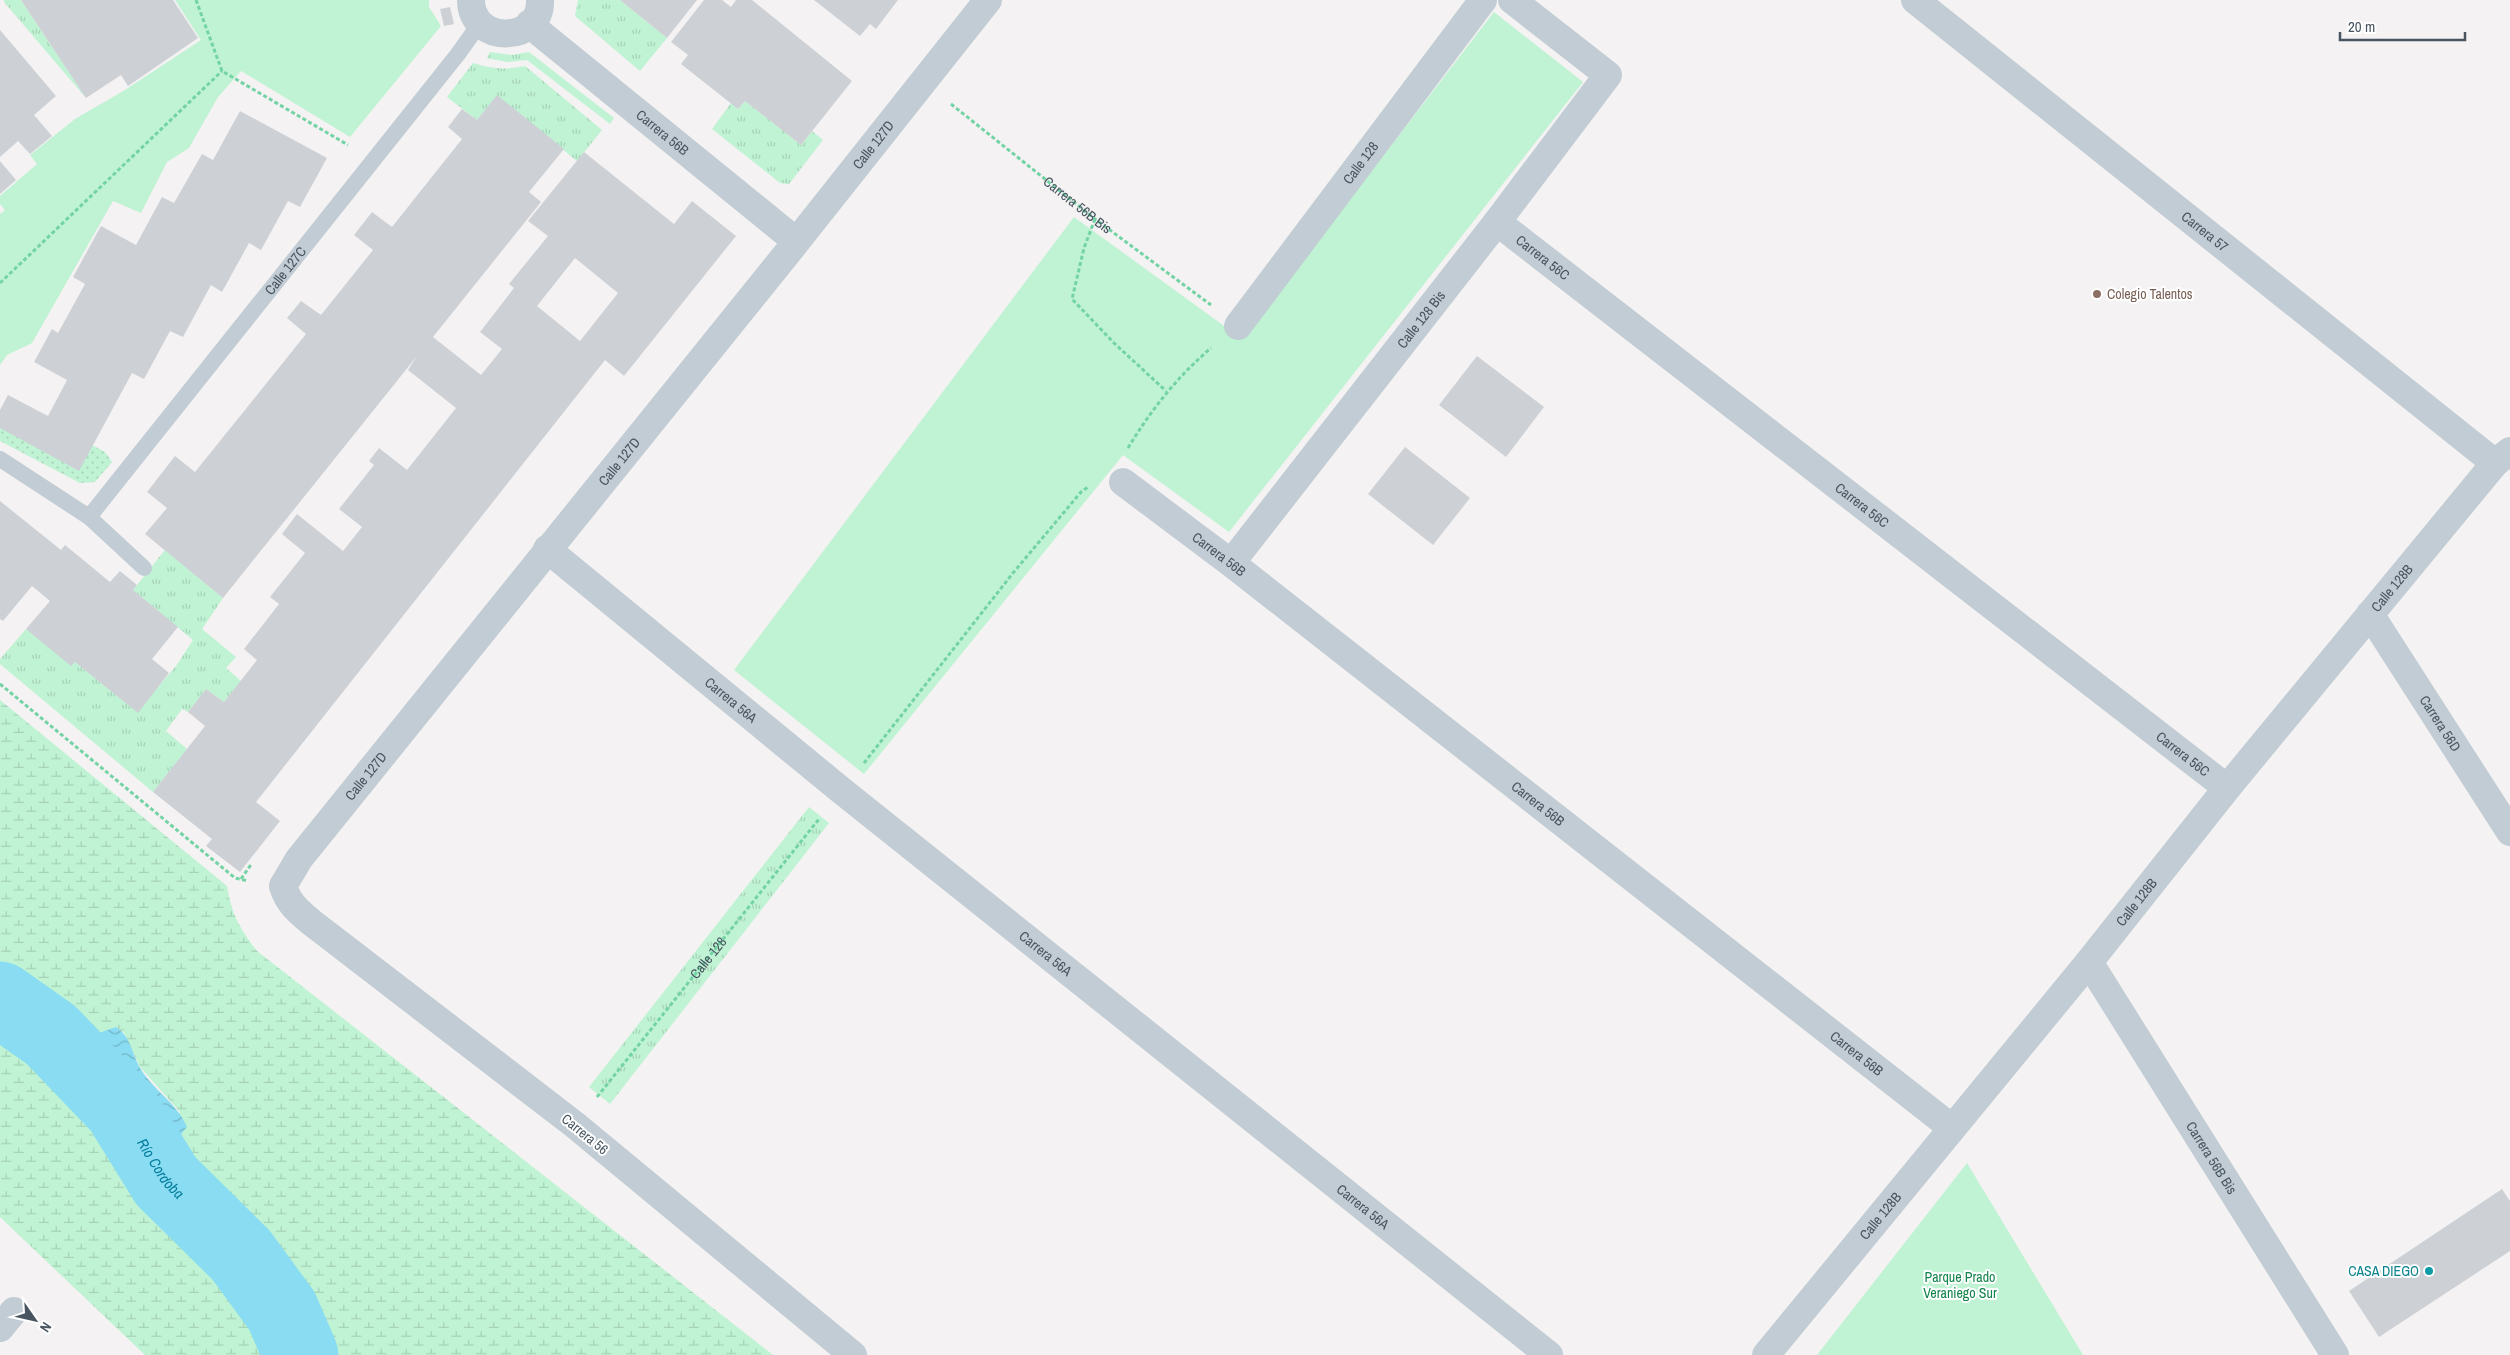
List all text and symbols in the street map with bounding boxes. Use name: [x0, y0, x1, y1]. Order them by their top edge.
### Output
scale bar: [2340, 10, 2465, 42]
text: 20 m: [2348, 16, 2375, 37]
street label: Carrera 56B: [633, 106, 693, 159]
street label: Calle 127D: [848, 117, 898, 173]
street label: Calle 128: [1339, 138, 1382, 188]
street label: Carrera 56B Bis: [1040, 172, 1116, 238]
street label: Carrera 57: [2178, 207, 2232, 256]
street label: Carrera 56C: [1512, 231, 1573, 284]
street label: Calle 127C: [261, 243, 310, 299]
place label: Colegio Talentos: [2107, 285, 2193, 303]
street label: Calle 128 Bis: [1393, 287, 1449, 352]
marker: Colegio Talentos: [2091, 288, 2103, 300]
street label: Calle 127D: [594, 434, 644, 489]
street label: Carrera 56C: [1832, 479, 1893, 532]
street label: Carrera 56B: [1189, 528, 1250, 580]
street label: Calle 128B: [2367, 560, 2417, 615]
street label: Carrera 56A: [701, 673, 761, 727]
street label: Carrera 56D: [2416, 692, 2465, 755]
street label: Carrera 56C: [2152, 727, 2213, 780]
street label: Calle 127D: [341, 748, 391, 804]
street label: Carrera 56B: [1508, 777, 1568, 830]
street label: Calle 128B: [2112, 874, 2161, 930]
street label: Carrera 56A: [1016, 927, 1076, 980]
street label: Calle 128: [686, 933, 730, 983]
street label: Carrera 56B: [1827, 1027, 1887, 1080]
street label: Carrera 56: [558, 1110, 612, 1158]
street label: Carrera 56B Bis: [2182, 1118, 2241, 1198]
water label: Río Cordoba: [132, 1134, 189, 1203]
street label: Carrera 56A: [1333, 1180, 1393, 1233]
street label: Calle 128B: [1855, 1188, 1905, 1243]
place label: CASA DIEGO: [2348, 1262, 2419, 1280]
marker: CASA DIEGO: [2423, 1265, 2435, 1277]
park label: Parque Prado Veraniego Sur: [1923, 1268, 1997, 1302]
north arrow: [10, 1295, 60, 1345]
text: N: [36, 1319, 56, 1336]

